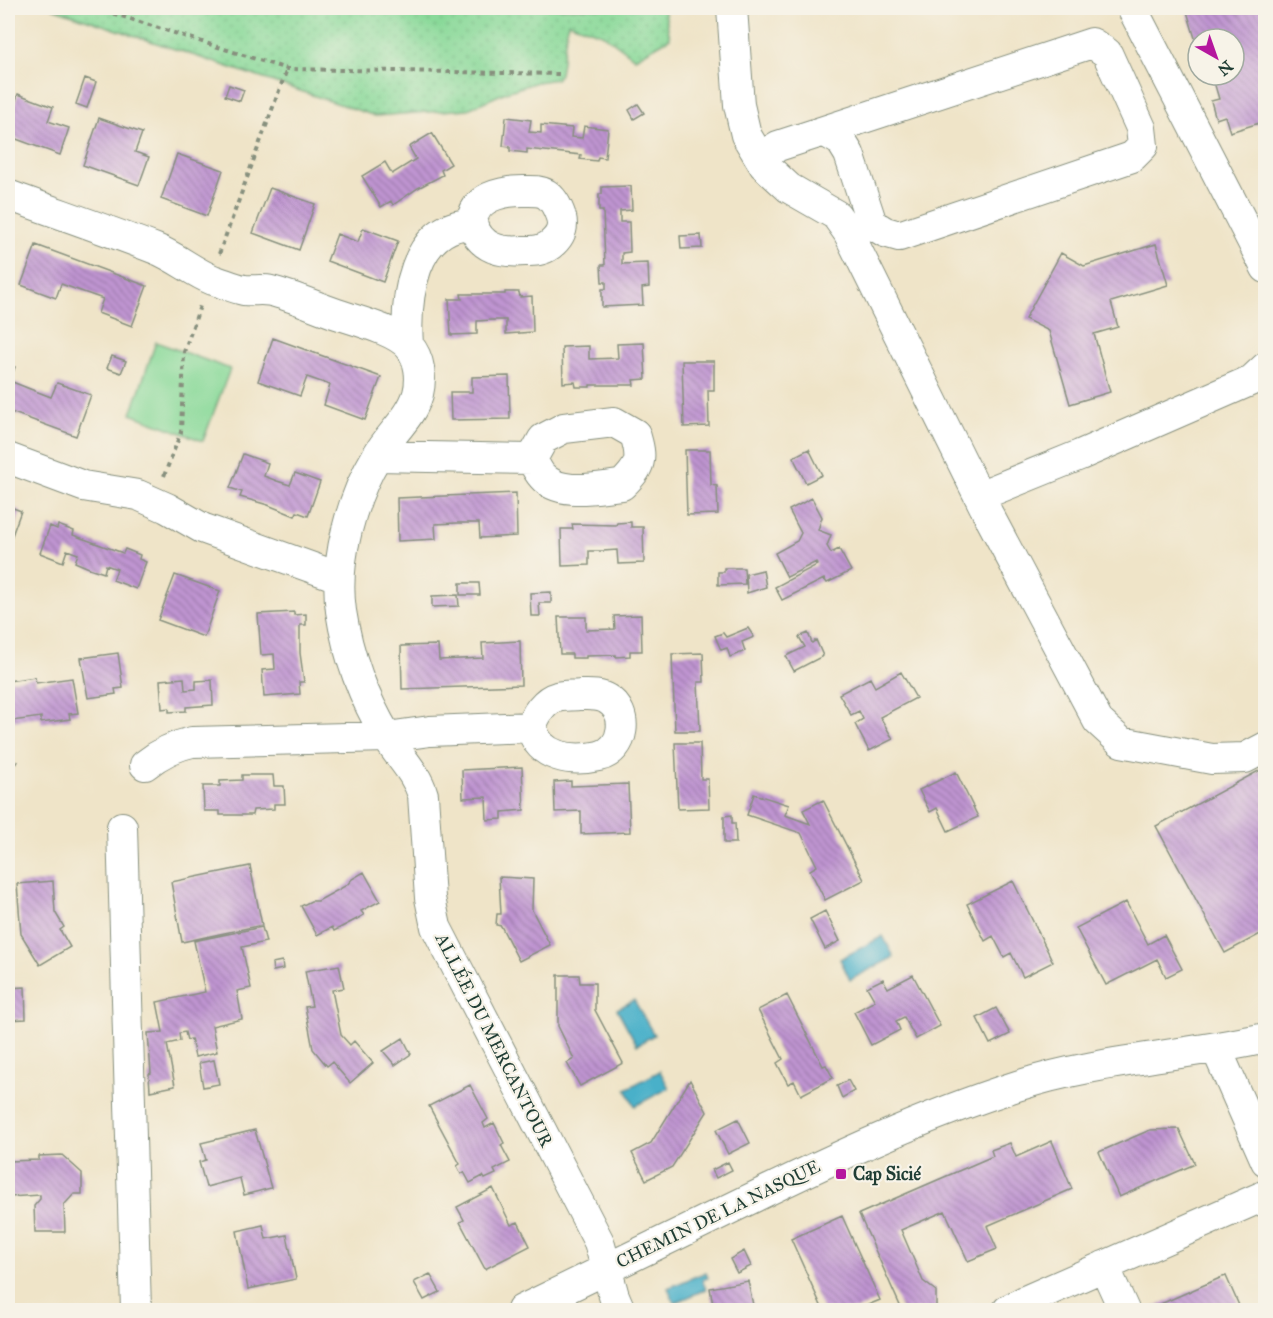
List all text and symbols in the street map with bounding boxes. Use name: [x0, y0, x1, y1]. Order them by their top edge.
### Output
north arrow: [1186, 27, 1246, 87]
text: N: [1214, 56, 1237, 80]
street label: ALLÉE DU MERCANTOUR: [430, 928, 560, 1152]
street label: CHEMIN DE LA NASQUE: [613, 1155, 824, 1273]
place label: Cap Sicié: [853, 1163, 921, 1186]
marker: Cap Sicié: [834, 1167, 848, 1181]

